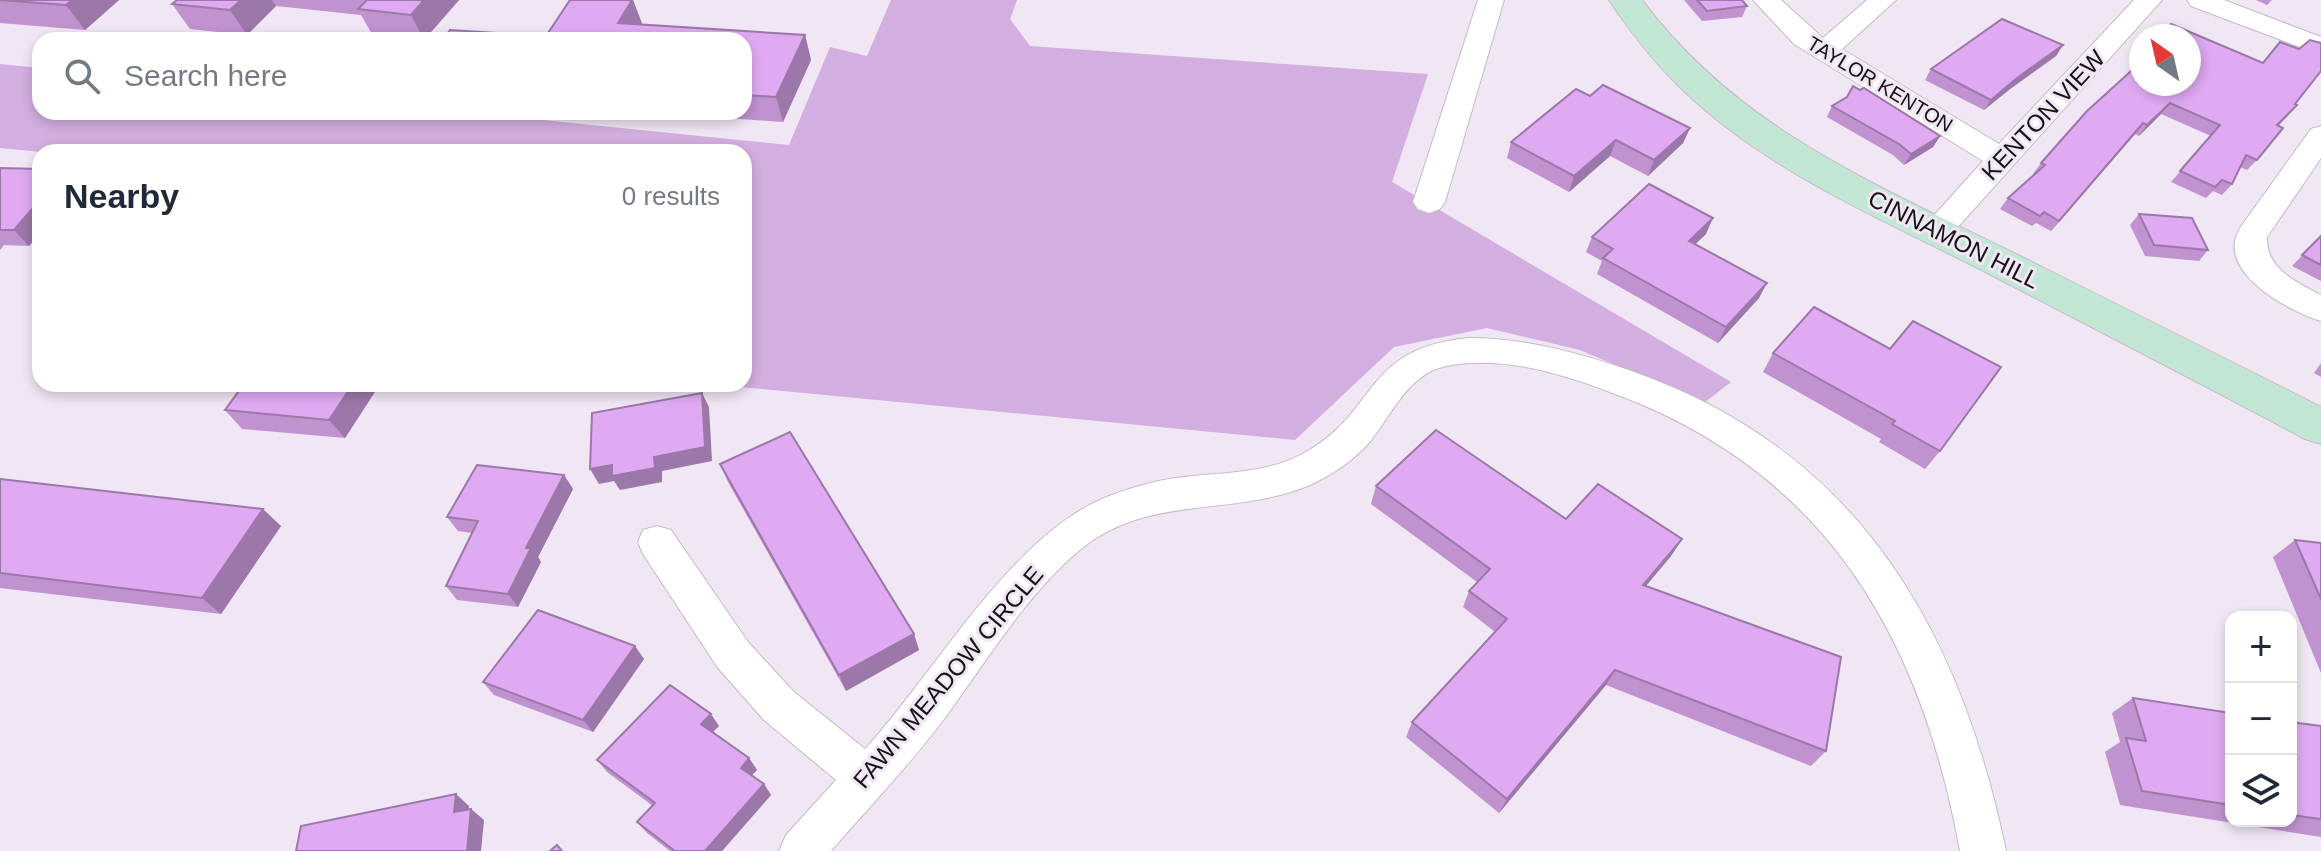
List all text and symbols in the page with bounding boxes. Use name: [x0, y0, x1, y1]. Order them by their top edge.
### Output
north arrow: [2129, 24, 2201, 96]
search box: [32, 32, 752, 120]
street label: TAYLOR KENTON: [1803, 32, 1957, 136]
street label: KENTON VIEW: [1976, 44, 2110, 185]
icon: search: [60, 54, 104, 98]
text: Search here: [124, 59, 287, 92]
text: Nearby: [64, 177, 179, 215]
text: 0 results: [622, 181, 720, 211]
street label: CINNAMON HILL: [1864, 184, 2044, 294]
street label: FAWN MEADOW CIRCLE: [848, 561, 1048, 793]
map controls: [2225, 611, 2297, 827]
button: +: [2225, 611, 2297, 683]
button: −: [2225, 683, 2297, 755]
button: layers: [2225, 755, 2297, 827]

